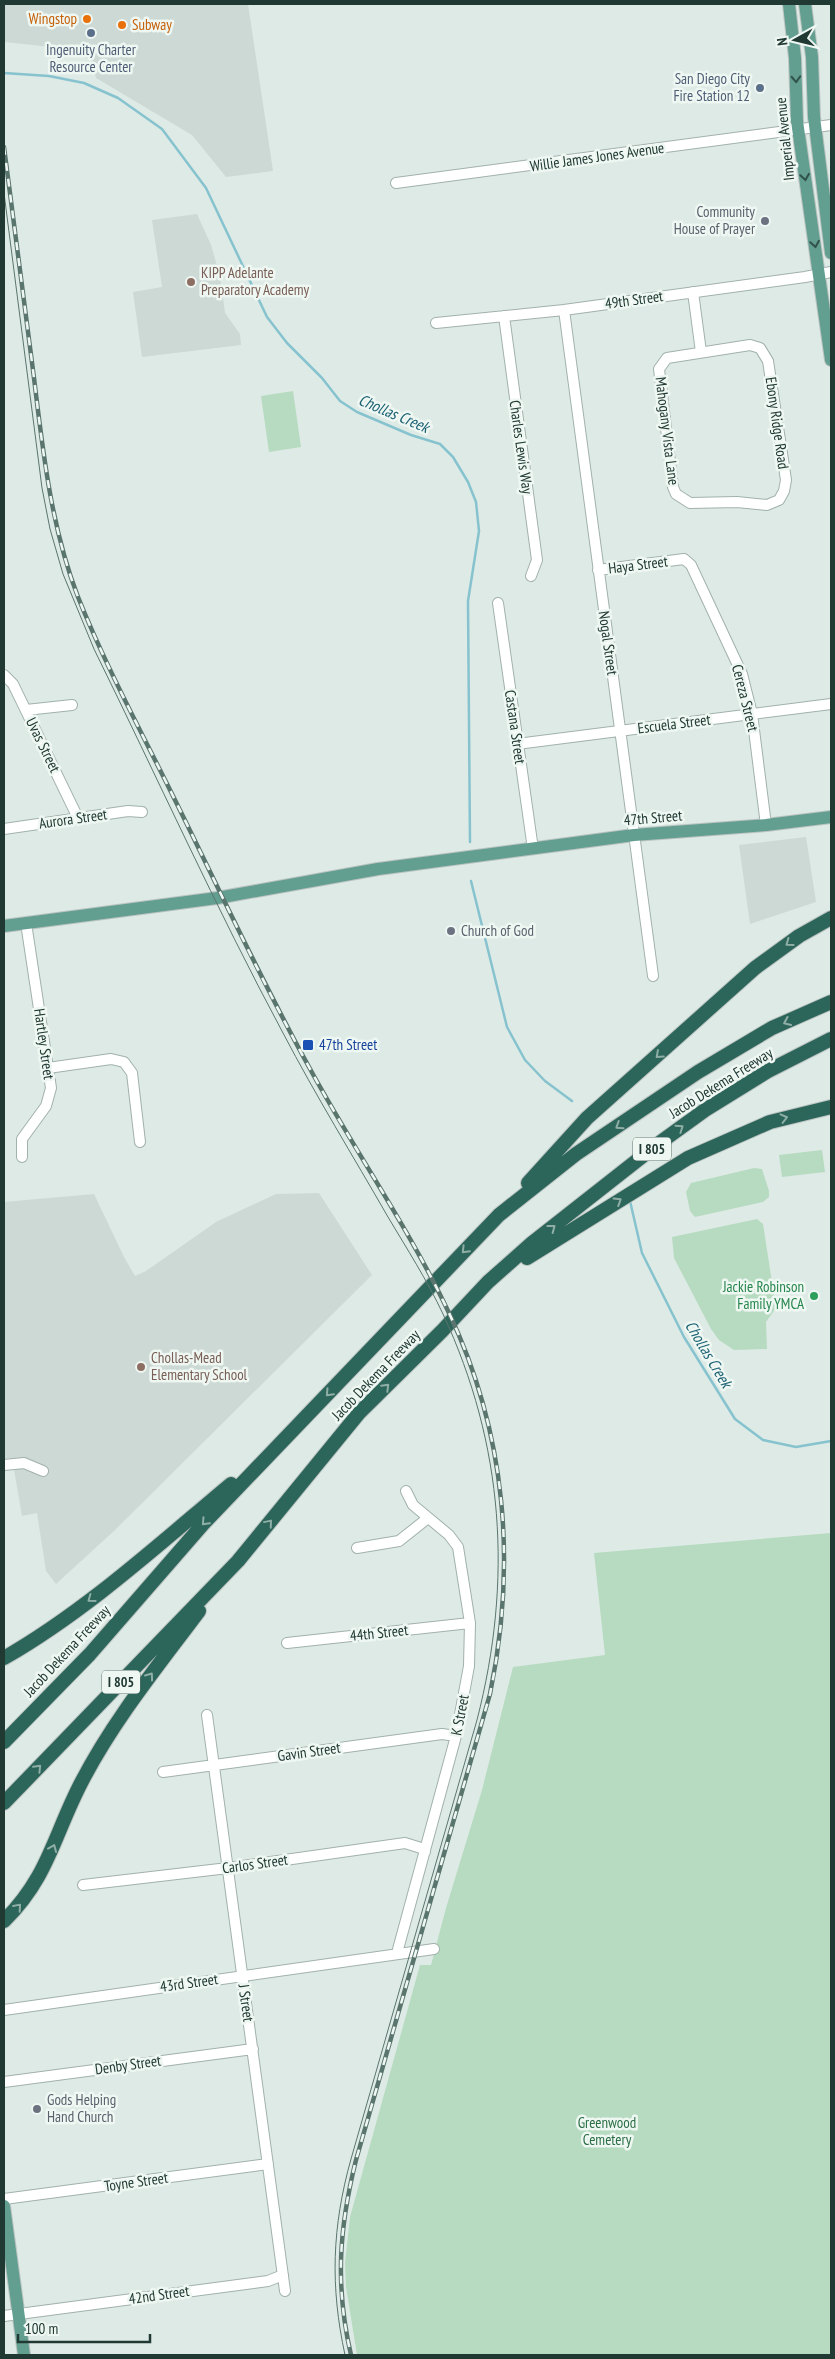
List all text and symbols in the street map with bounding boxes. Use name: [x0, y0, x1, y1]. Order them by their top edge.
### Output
place label: Wingstop: [29, 9, 77, 28]
marker: Wingstop: [81, 13, 93, 25]
place label: Subway: [132, 15, 172, 34]
north arrow: [770, 15, 820, 65]
marker: Subway: [116, 19, 128, 31]
marker: Ingenuity Charter Resource Center: [85, 27, 97, 39]
text: N: [773, 37, 792, 47]
place label: Ingenuity Charter Resource Center: [46, 40, 137, 76]
place label: San Diego City Fire Station 12: [673, 69, 750, 105]
one-way arrow: [790, 75, 801, 83]
marker: San Diego City Fire Station 12: [754, 82, 766, 94]
street label: Imperial Avenue: [771, 97, 798, 182]
street label: Willie James Jones Avenue: [529, 138, 665, 175]
one-way arrow: [799, 174, 810, 182]
place label: Community House of Prayer: [674, 202, 756, 238]
marker: Community House of Prayer: [759, 215, 771, 227]
one-way arrow: [809, 240, 820, 248]
place label: KIPP Adelante Preparatory Academy: [201, 263, 310, 299]
marker: KIPP Adelante Preparatory Academy: [185, 276, 197, 288]
street label: 49th Street: [604, 286, 664, 313]
street label: Mahogany Vista Lane: [651, 376, 684, 486]
street label: Ebony Ridge Road: [762, 376, 793, 470]
water label: Chollas Creek: [356, 389, 434, 438]
street label: Charles Lewis Way: [506, 399, 538, 495]
street label: Haya Street: [607, 551, 669, 578]
street label: Nogal Street: [595, 610, 622, 676]
street label: Cereza Street: [728, 662, 763, 733]
street label: Castana Street: [501, 689, 530, 765]
street label: Escuela Street: [636, 710, 711, 737]
street label: Uvas Street: [22, 714, 65, 775]
street label: Aurora Street: [38, 804, 108, 833]
street label: 47th Street: [623, 805, 683, 830]
place label: Church of God: [461, 921, 534, 940]
marker: Church of God: [445, 925, 457, 937]
one-way arrow: [786, 937, 795, 946]
street label: Hartley Street: [30, 1007, 59, 1081]
one-way arrow: [783, 1015, 792, 1026]
place label: 47th Street: [319, 1035, 377, 1054]
marker: 47th Street: [301, 1038, 315, 1052]
street label: Jacob Dekema Freeway: [665, 1043, 776, 1123]
one-way arrow: [655, 1049, 664, 1058]
one-way arrow: [780, 1113, 789, 1124]
one-way arrow: [615, 1119, 624, 1129]
one-way arrow: [674, 1125, 684, 1134]
road number: I 805: [633, 1138, 671, 1160]
one-way arrow: [613, 1197, 622, 1207]
one-way arrow: [546, 1225, 556, 1234]
one-way arrow: [462, 1244, 471, 1253]
place label: Jackie Robinson Family YMCA: [722, 1277, 805, 1313]
marker: Jackie Robinson Family YMCA: [808, 1290, 820, 1302]
water label: Chollas Creek: [681, 1317, 738, 1393]
street label: Jacob Dekema Freeway: [327, 1325, 424, 1425]
place label: Chollas-Mead Elementary School: [151, 1348, 248, 1384]
marker: Chollas-Mead Elementary School: [135, 1361, 147, 1373]
one-way arrow: [380, 1384, 389, 1393]
one-way arrow: [326, 1387, 335, 1396]
one-way arrow: [202, 1516, 211, 1525]
one-way arrow: [263, 1520, 271, 1529]
one-way arrow: [87, 1593, 97, 1602]
street label: Jacob Dekema Freeway: [19, 1601, 114, 1701]
street label: 44th Street: [349, 1620, 409, 1645]
road number: I 805: [102, 1670, 140, 1694]
one-way arrow: [144, 1673, 154, 1682]
street label: K Street: [446, 1693, 473, 1737]
street label: Gavin Street: [276, 1738, 342, 1765]
one-way arrow: [32, 1765, 41, 1774]
one-way arrow: [47, 1844, 58, 1853]
street label: Carlos Street: [221, 1850, 289, 1878]
one-way arrow: [12, 1903, 21, 1912]
street label: 43rd Street: [159, 1969, 219, 1996]
street label: J Street: [234, 1982, 259, 2023]
street label: Denby Street: [94, 2050, 162, 2079]
place label: Gods Helping Hand Church: [47, 2090, 116, 2126]
marker: Gods Helping Hand Church: [31, 2103, 43, 2115]
park label: Greenwood Cemetery: [578, 2113, 636, 2149]
street label: Toyne Street: [103, 2168, 169, 2195]
street label: 42nd Street: [127, 2281, 190, 2308]
scale bar: [18, 2312, 150, 2344]
text: 100 m: [25, 2319, 58, 2338]

